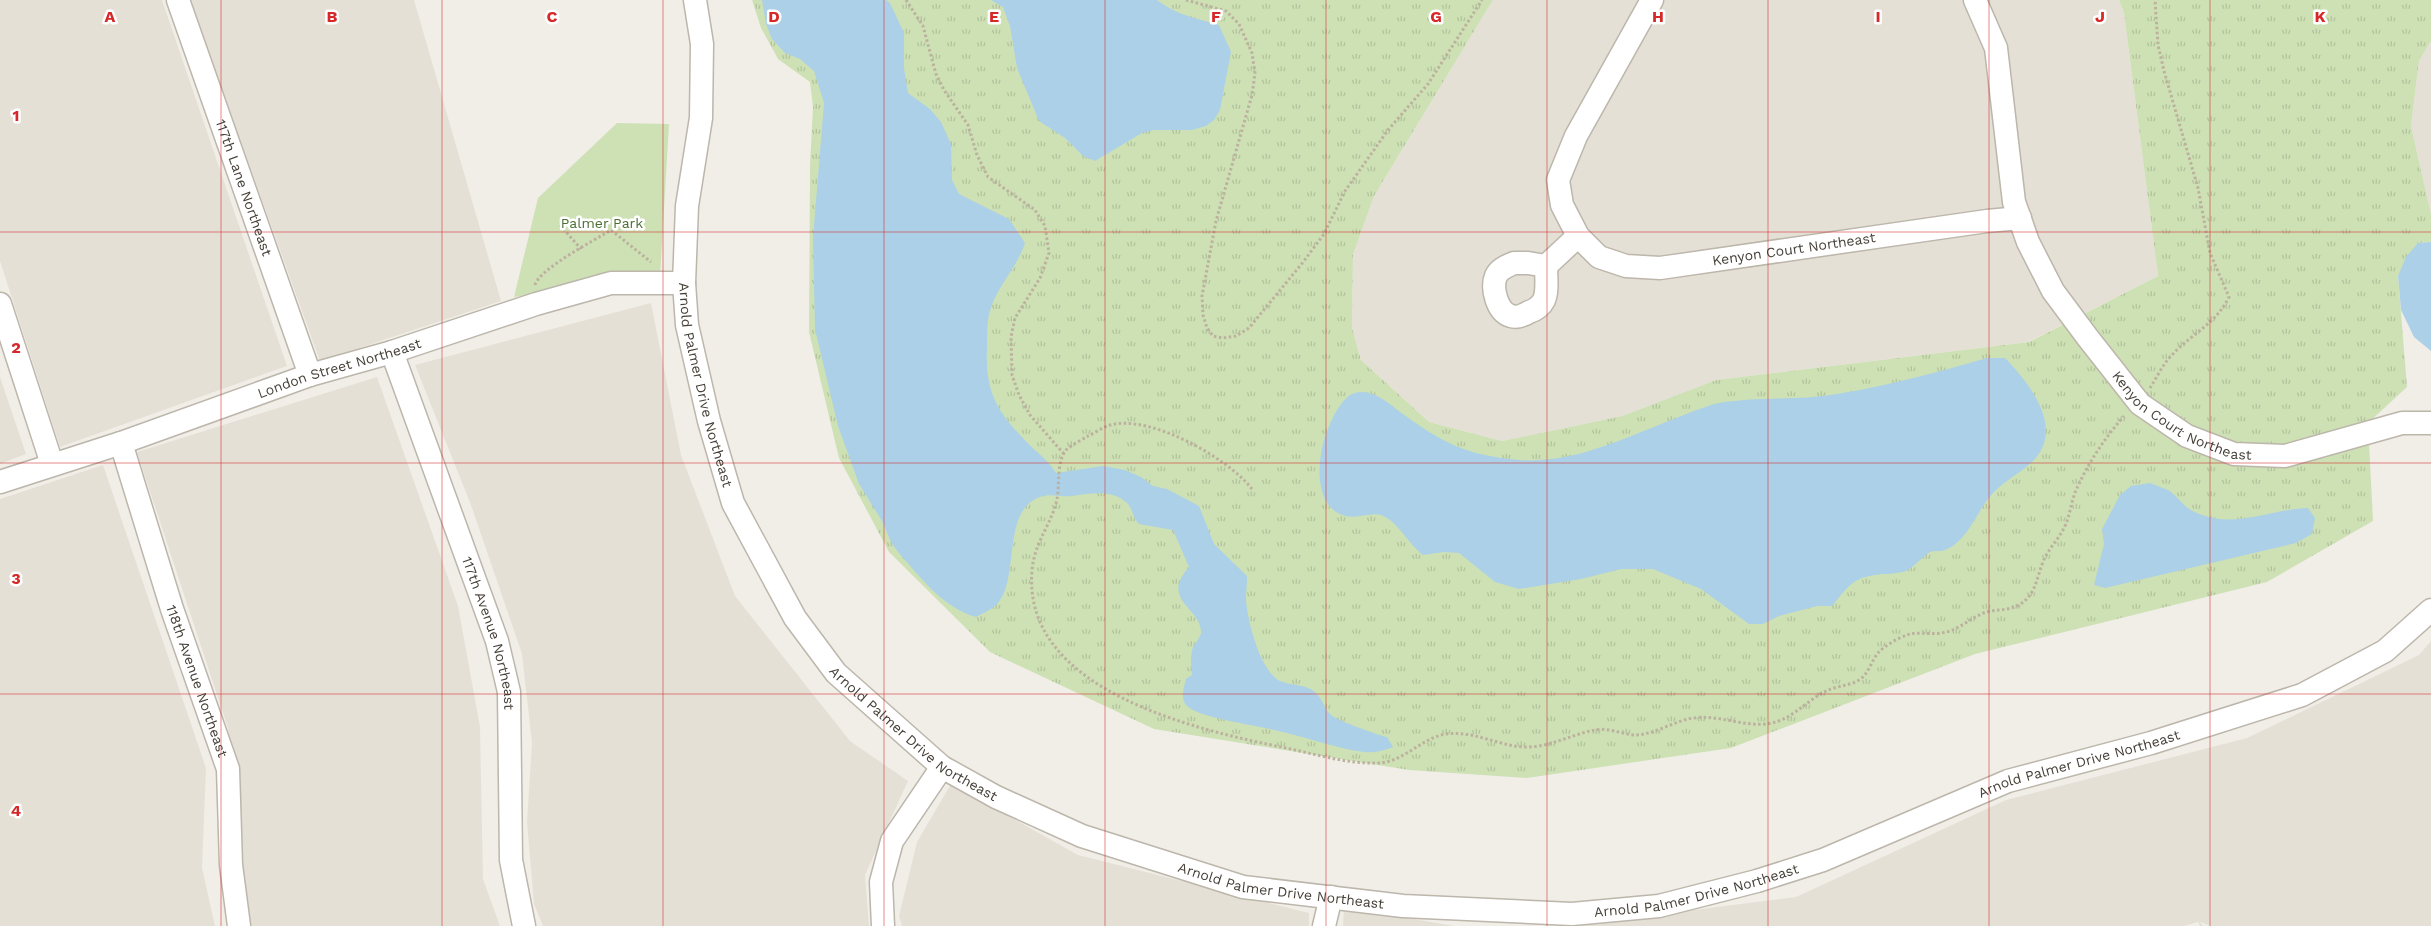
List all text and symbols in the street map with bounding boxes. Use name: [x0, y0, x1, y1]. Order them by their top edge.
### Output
text: A: [105, 7, 116, 26]
text: B: [327, 7, 338, 26]
text: C: [547, 7, 558, 26]
text: D: [768, 7, 780, 26]
text: E: [989, 7, 999, 26]
text: F: [1211, 7, 1221, 26]
text: G: [1430, 7, 1442, 26]
text: H: [1652, 7, 1664, 26]
text: I: [1875, 7, 1881, 26]
text: J: [2095, 7, 2105, 26]
text: K: [2314, 7, 2326, 26]
text: 1: [13, 106, 19, 125]
street label: 117th Lane Northeast: [213, 117, 276, 258]
park label: Palmer Park: [561, 215, 643, 231]
street label: Kenyon Court Northeast: [1711, 229, 1877, 268]
street label: Arnold Palmer Drive Northeast: [676, 282, 736, 489]
street label: London Street Northeast: [255, 335, 423, 401]
text: 2: [11, 338, 21, 357]
street label: Kenyon Court Northeast: [2109, 368, 2252, 463]
street label: 117th Avenue Northeast: [459, 554, 517, 710]
text: 3: [11, 569, 21, 588]
street label: 118th Avenue Northeast: [163, 603, 231, 759]
street label: Arnold Palmer Drive Northeast: [826, 664, 1000, 804]
street label: Arnold Palmer Drive Northeast: [1976, 726, 2182, 801]
text: 4: [11, 801, 21, 820]
street label: Arnold Palmer Drive Northeast: [1176, 859, 1385, 912]
street label: Arnold Palmer Drive Northeast: [1593, 860, 1801, 920]

